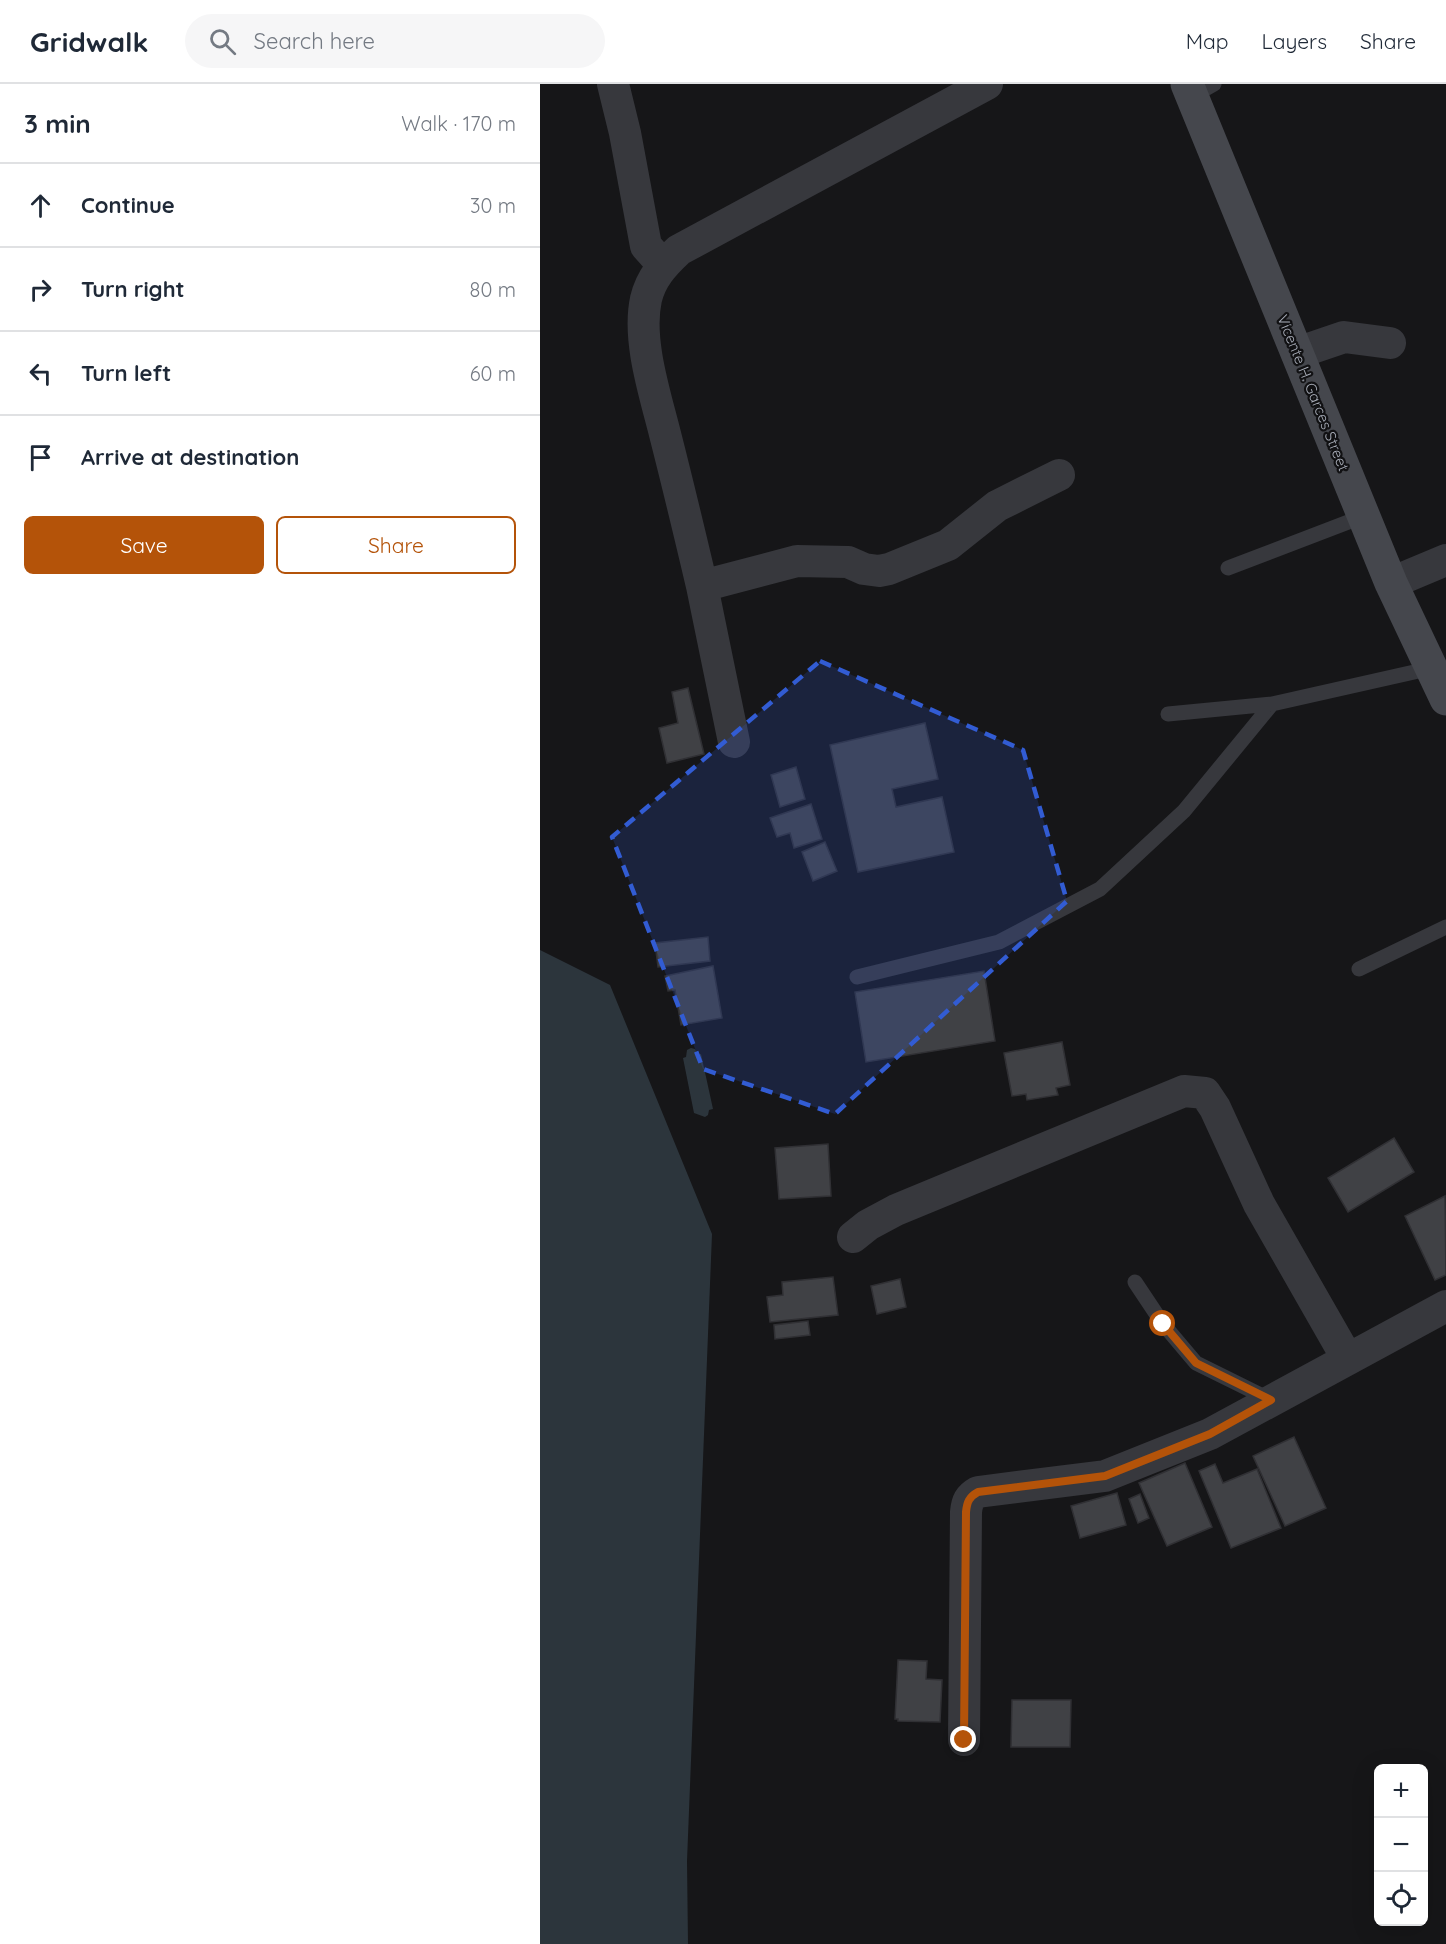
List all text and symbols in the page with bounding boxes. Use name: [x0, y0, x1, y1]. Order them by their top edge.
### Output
search box: [185, 14, 605, 68]
text: Gridwalk: [30, 24, 149, 59]
icon: search: [206, 25, 239, 58]
text: Search here: [254, 27, 375, 55]
text: Map: [1186, 28, 1229, 54]
text: Layers: [1262, 28, 1327, 54]
text: Share: [1360, 28, 1416, 54]
text: 3 min: [24, 107, 91, 140]
text: Walk · 170 m: [401, 111, 516, 136]
icon: ahead: [24, 189, 57, 222]
text: Continue: [81, 191, 175, 219]
text: 30 m: [470, 193, 516, 218]
icon: right: [24, 273, 57, 306]
text: Turn right: [81, 275, 185, 303]
text: 80 m: [470, 277, 516, 302]
street label: Vicente H. Garces Street: [1273, 312, 1354, 474]
icon: left: [24, 357, 57, 390]
text: Turn left: [81, 359, 171, 387]
text: 60 m: [470, 361, 516, 386]
icon: arrive: [24, 441, 57, 474]
text: Arrive at destination: [81, 443, 299, 471]
button: Save: [24, 516, 264, 574]
button: Share: [276, 516, 516, 574]
route start: [1149, 1310, 1175, 1336]
route end: [950, 1726, 976, 1752]
map controls: [1374, 1764, 1428, 1926]
button: +: [1374, 1764, 1428, 1818]
button: −: [1374, 1818, 1428, 1872]
button: locate: [1374, 1872, 1428, 1926]

